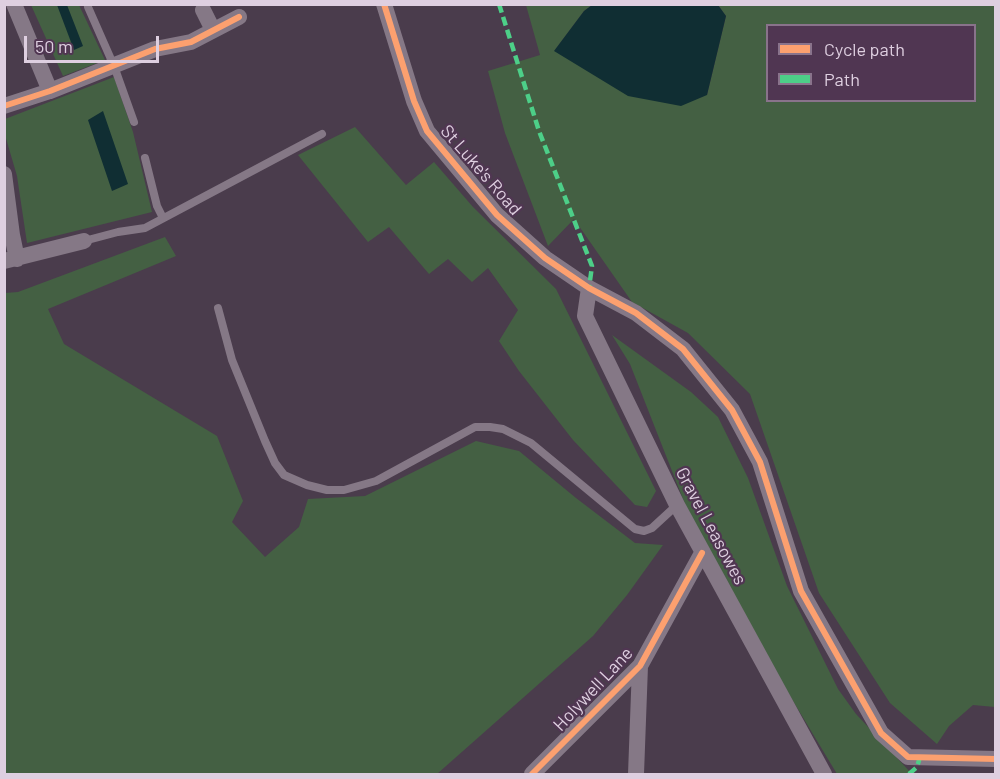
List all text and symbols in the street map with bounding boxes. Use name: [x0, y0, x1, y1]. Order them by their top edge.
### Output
scale bar: [27, 24, 162, 62]
legend: [766, 24, 976, 102]
text: 50 m: [35, 35, 73, 57]
text: Cycle path: [824, 38, 905, 60]
text: Path: [824, 68, 860, 90]
street label: St Luke's Road: [436, 120, 526, 220]
street label: Gravel Leasowes: [671, 464, 751, 588]
street label: Holywell Lane: [549, 643, 637, 735]

